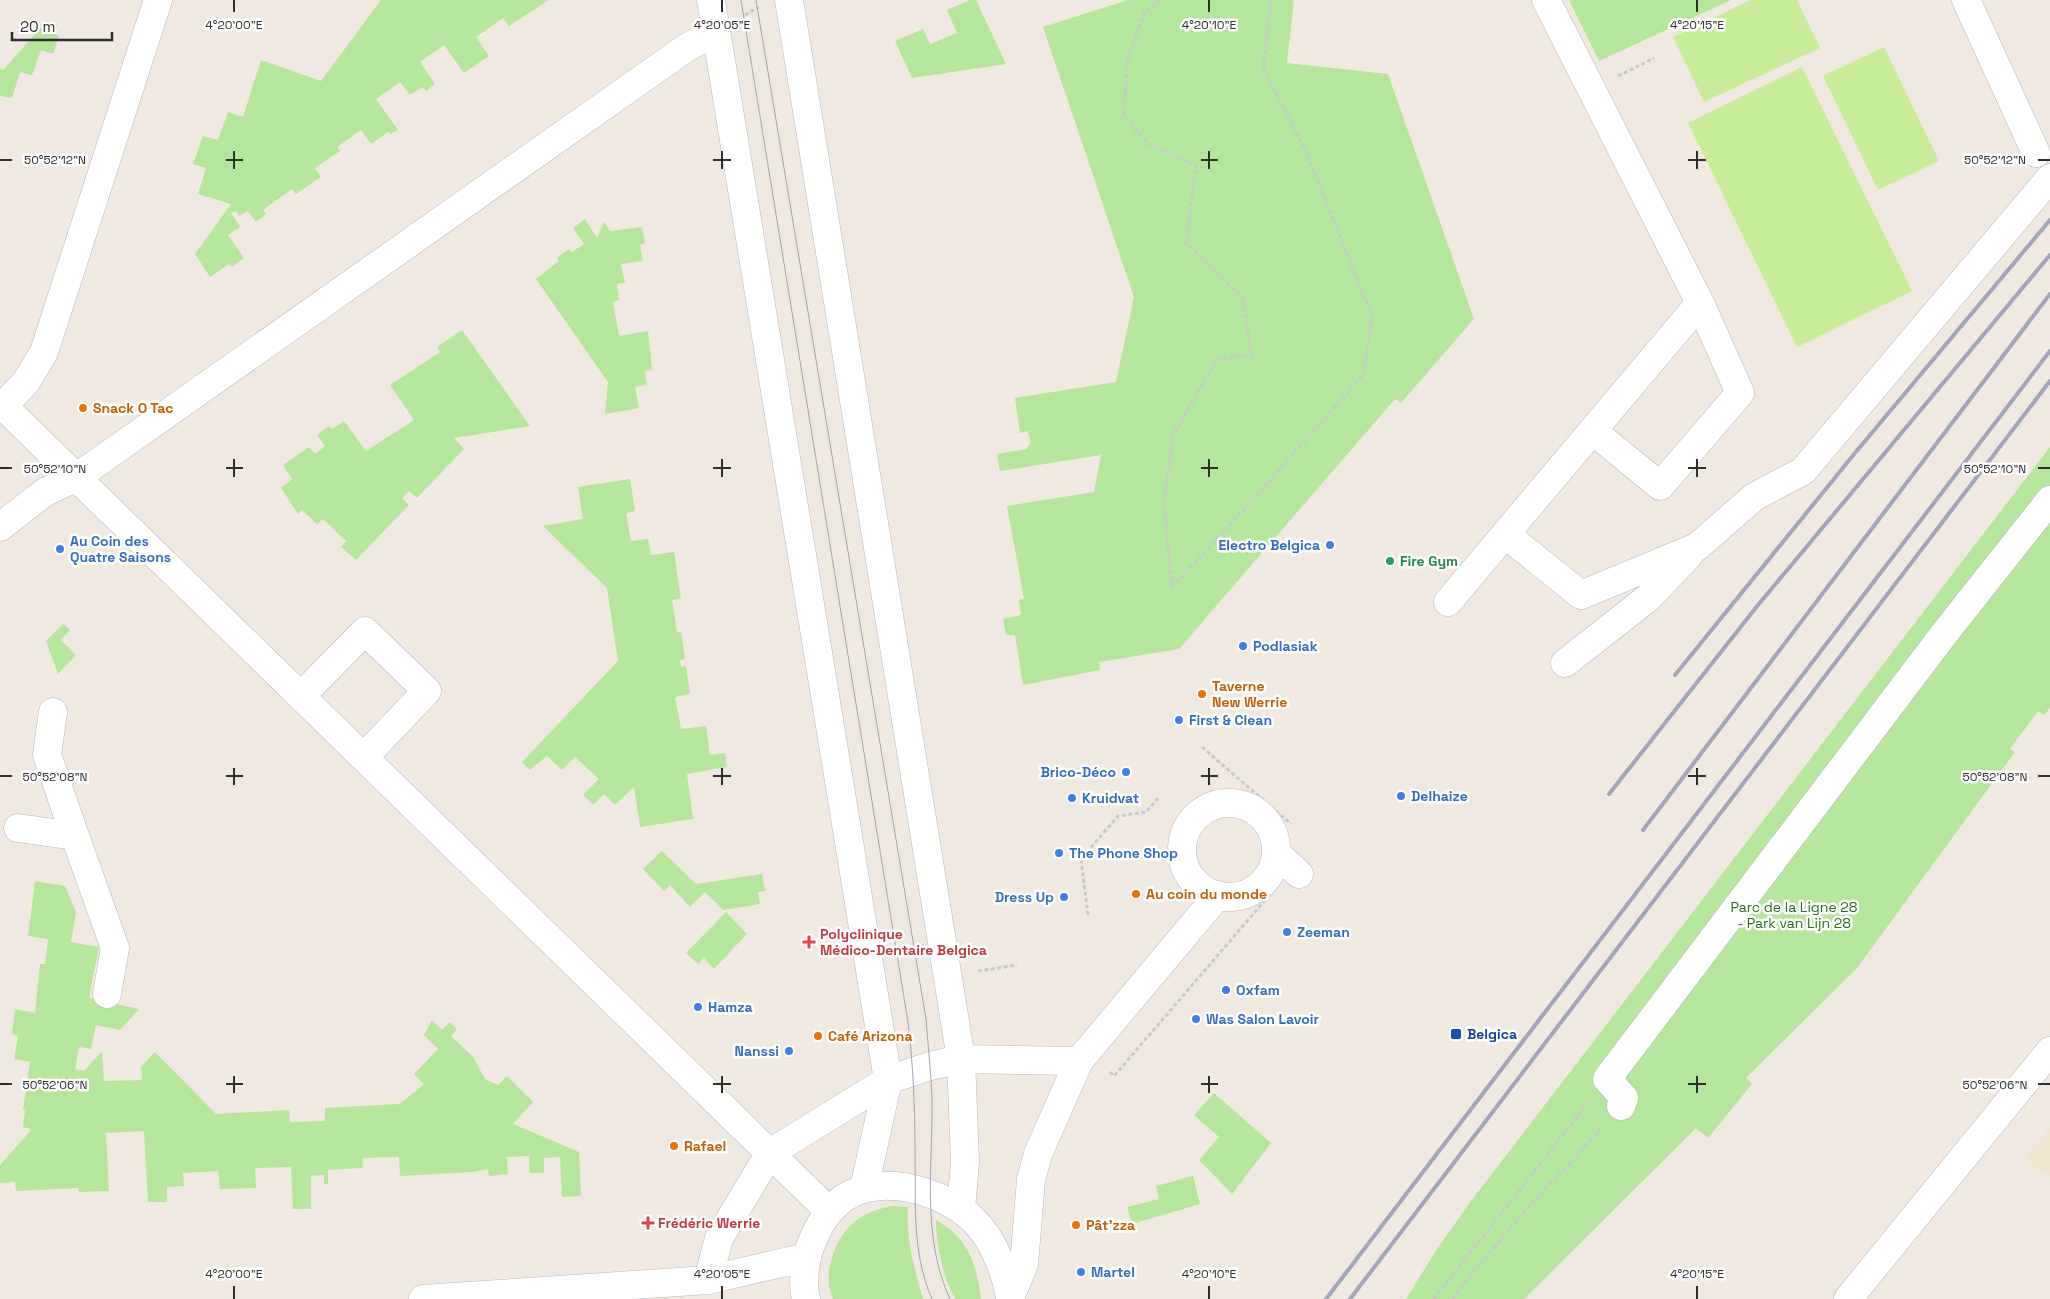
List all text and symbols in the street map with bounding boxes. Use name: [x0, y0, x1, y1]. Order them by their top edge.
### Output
scale bar: [12, 10, 112, 42]
text: 20 m: [20, 17, 55, 36]
text: 4°20'00"E: [205, 17, 263, 33]
text: 4°20'05"E: [694, 17, 751, 33]
text: 4°20'10"E: [1182, 17, 1237, 33]
text: 4°20'15"E: [1670, 17, 1724, 33]
text: 50°52'12"N: [24, 152, 86, 168]
text: 50°52'12"N: [1964, 152, 2026, 168]
place label: Snack O Tac: [93, 399, 174, 417]
marker: Snack O Tac: [77, 402, 89, 414]
text: 50°52'10"N: [24, 461, 86, 477]
text: 50°52'10"N: [1964, 461, 2026, 477]
place label: Au Coin des Quatre Saisons: [70, 532, 171, 566]
place label: Electro Belgica: [1219, 536, 1320, 554]
marker: Electro Belgica: [1324, 539, 1336, 551]
marker: Au Coin des Quatre Saisons: [54, 543, 66, 555]
place label: Fire Gym: [1400, 552, 1458, 570]
marker: Fire Gym: [1384, 555, 1396, 567]
place label: Podlasiak: [1253, 637, 1318, 655]
marker: Podlasiak: [1237, 640, 1249, 652]
place label: Taverne New Werrie: [1212, 677, 1287, 711]
marker: Taverne New Werrie: [1196, 688, 1208, 700]
place label: First & Clean: [1189, 711, 1272, 729]
marker: First & Clean: [1173, 714, 1185, 726]
place label: Brico-Déco: [1040, 763, 1116, 781]
marker: Brico-Déco: [1120, 766, 1132, 778]
text: 50°52'08"N: [22, 769, 88, 785]
text: 50°52'08"N: [1962, 769, 2028, 785]
place label: Delhaize: [1411, 787, 1468, 805]
place label: Kruidvat: [1082, 789, 1139, 807]
marker: Delhaize: [1395, 790, 1407, 802]
marker: Kruidvat: [1066, 792, 1078, 804]
place label: The Phone Shop: [1069, 844, 1178, 862]
marker: The Phone Shop: [1053, 847, 1065, 859]
place label: Au coin du monde: [1146, 885, 1267, 903]
place label: Dress Up: [995, 888, 1054, 906]
marker: Au coin du monde: [1130, 888, 1142, 900]
marker: Dress Up: [1058, 891, 1070, 903]
park label: Parc de la Ligne 28 - Park van Lijn 28: [1731, 898, 1858, 932]
place label: Zeeman: [1297, 923, 1350, 941]
place label: Polyclinique Médico-Dentaire Belgica: [820, 925, 987, 959]
marker: Zeeman: [1281, 926, 1293, 938]
marker: Polyclinique Médico-Dentaire Belgica: [802, 935, 816, 949]
place label: Oxfam: [1236, 981, 1280, 999]
marker: Oxfam: [1220, 984, 1232, 996]
place label: Hamza: [708, 998, 753, 1016]
marker: Hamza: [692, 1001, 704, 1013]
place label: Was Salon Lavoir: [1206, 1010, 1320, 1028]
marker: Was Salon Lavoir: [1190, 1013, 1202, 1025]
place label: Belgica: [1467, 1025, 1517, 1043]
place label: Café Arizona: [828, 1027, 913, 1045]
marker: Belgica: [1449, 1027, 1463, 1041]
marker: Café Arizona: [812, 1030, 824, 1042]
place label: Nanssi: [735, 1042, 779, 1060]
marker: Nanssi: [783, 1045, 795, 1057]
text: 50°52'06"N: [23, 1077, 87, 1093]
text: 50°52'06"N: [1963, 1077, 2027, 1093]
place label: Rafael: [684, 1137, 726, 1155]
marker: Rafael: [668, 1140, 680, 1152]
place label: Frédéric Werrie: [658, 1214, 760, 1232]
place label: Pât'zza: [1086, 1216, 1135, 1234]
marker: Frédéric Werrie: [642, 1217, 654, 1229]
marker: Pât'zza: [1070, 1219, 1082, 1231]
place label: Martel: [1091, 1263, 1135, 1281]
text: 4°20'00"E: [205, 1266, 263, 1282]
text: 4°20'05"E: [694, 1266, 751, 1282]
marker: Martel: [1075, 1266, 1087, 1278]
text: 4°20'10"E: [1182, 1266, 1237, 1282]
text: 4°20'15"E: [1670, 1266, 1724, 1282]

